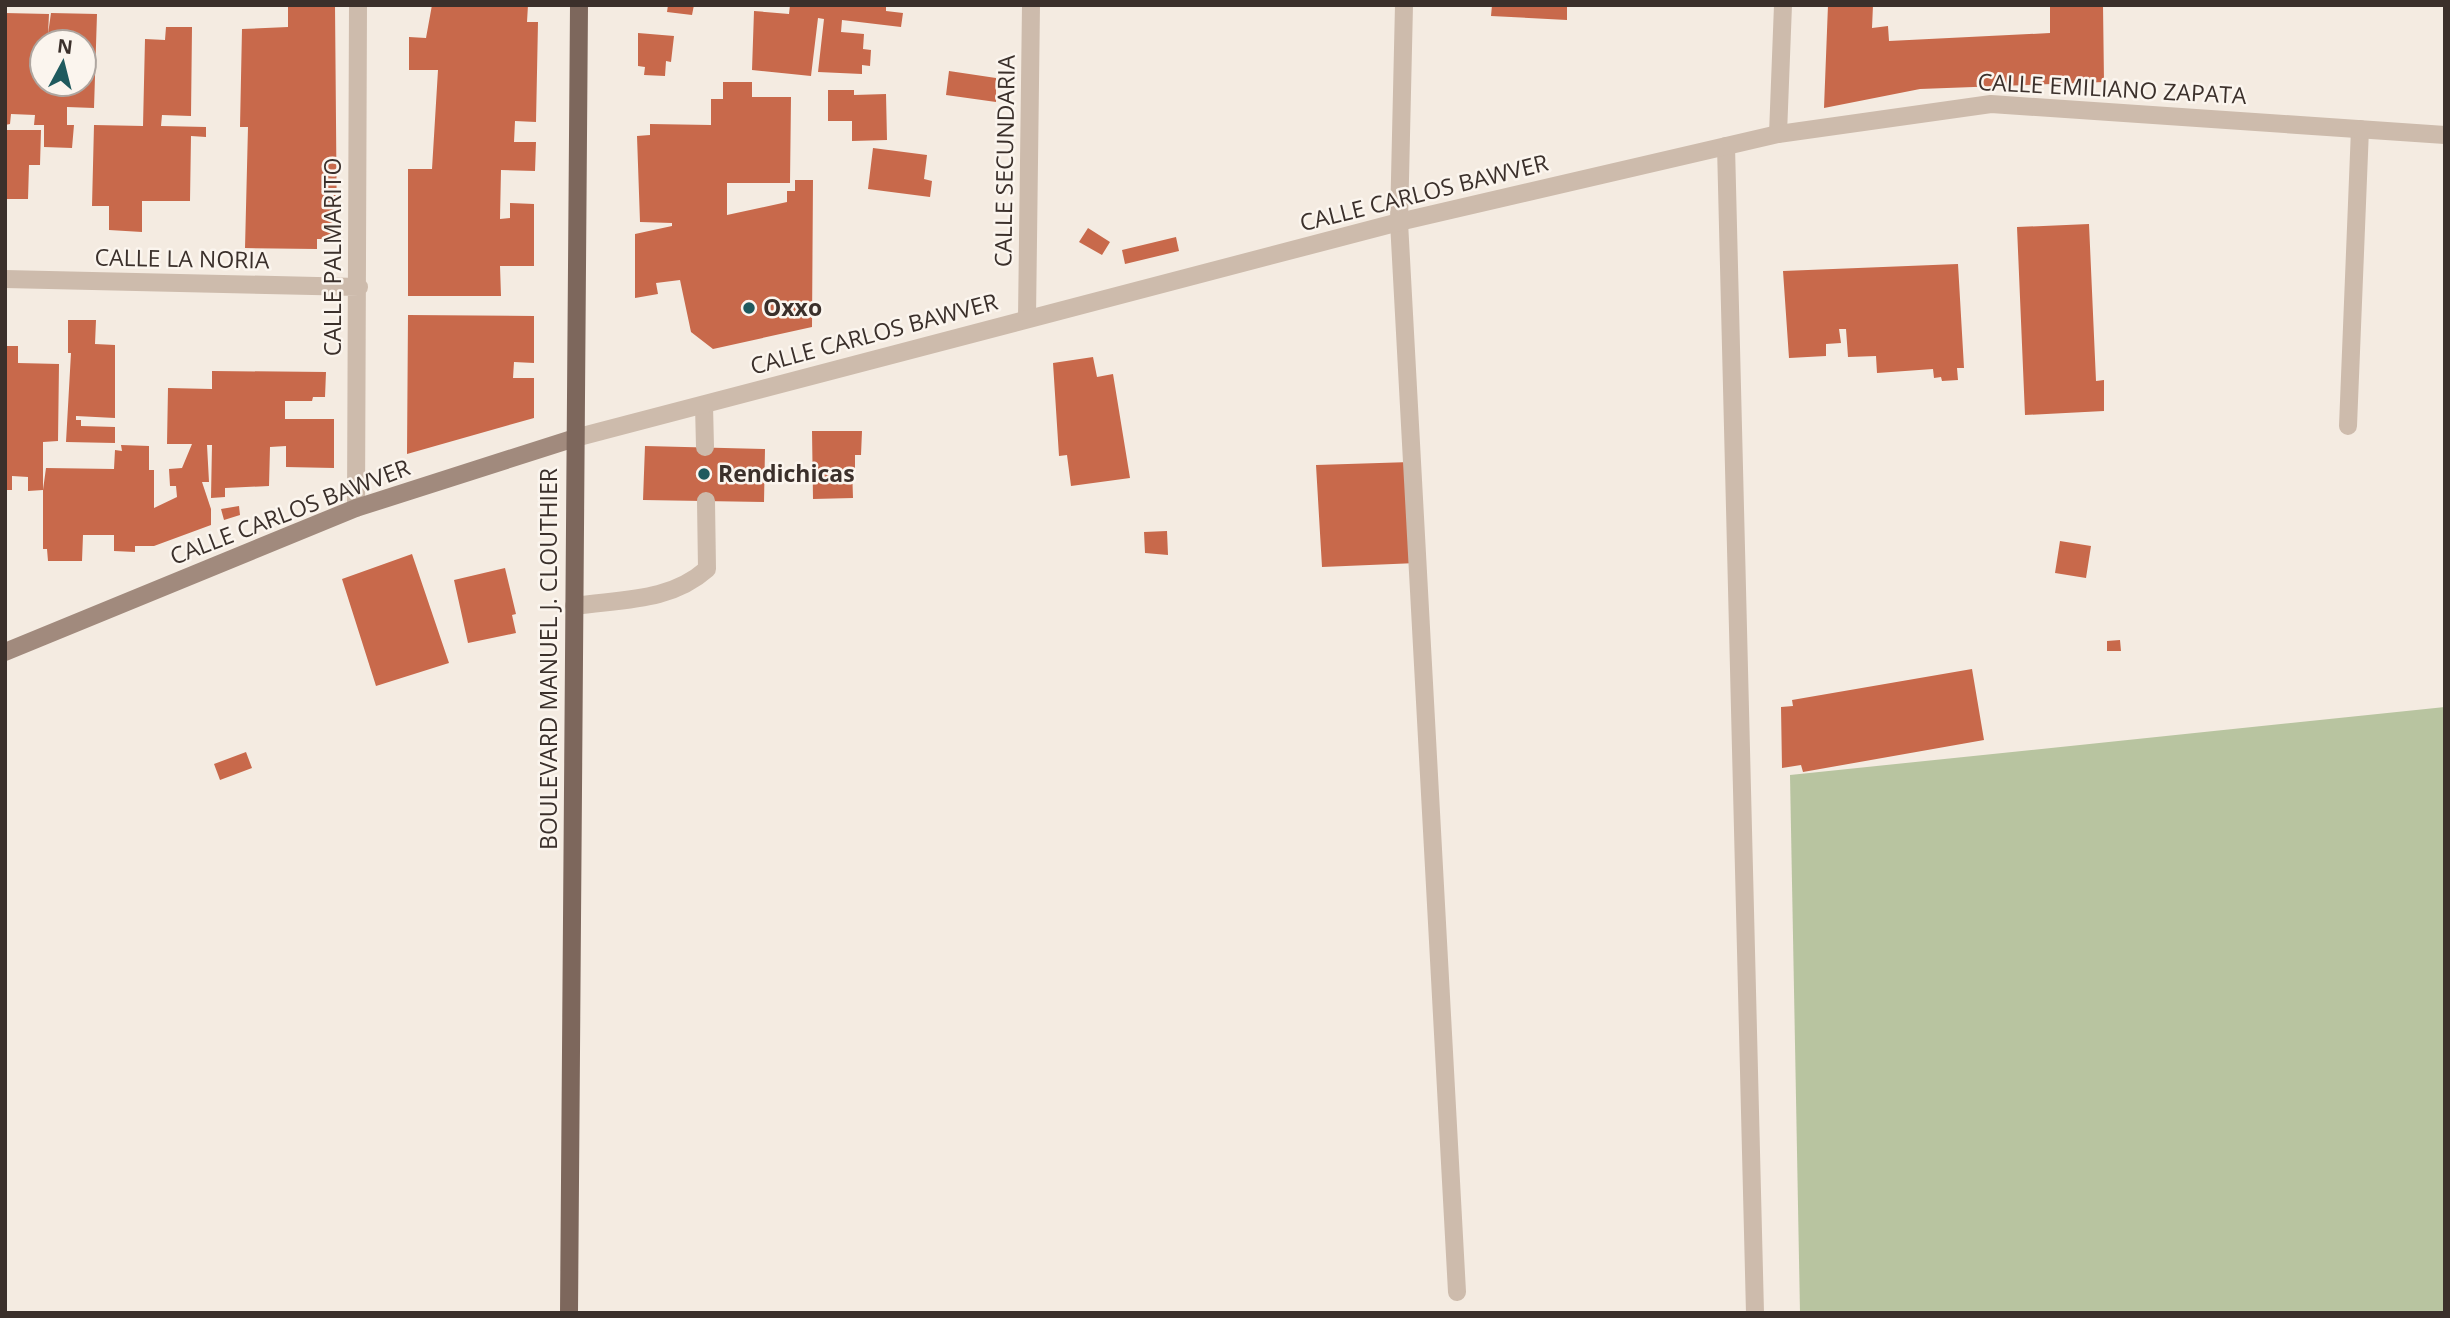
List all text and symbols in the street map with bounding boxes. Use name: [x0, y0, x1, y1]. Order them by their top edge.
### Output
north arrow: [28, 28, 98, 98]
text: N: [56, 32, 74, 60]
street label: CALLE SECUNDARIA: [986, 54, 1022, 267]
street label: CALLE EMILIANO ZAPATA: [1977, 65, 2248, 111]
street label: CALLE CARLOS BAWVER: [1296, 146, 1551, 238]
street label: CALLE PALMARITO: [316, 158, 348, 356]
street label: CALLE LA NORIA: [94, 240, 270, 276]
street label: CALLE CARLOS BAWVER: [747, 285, 1001, 381]
place label: Oxxo: [763, 291, 822, 323]
marker: Oxxo: [741, 300, 757, 316]
street label: CALLE CARLOS BAWVER: [165, 450, 414, 572]
place label: Rendichicas: [718, 457, 855, 489]
marker: Rendichicas: [696, 466, 712, 482]
street label: BOULEVARD MANUEL J. CLOUTHIER: [532, 468, 564, 850]

